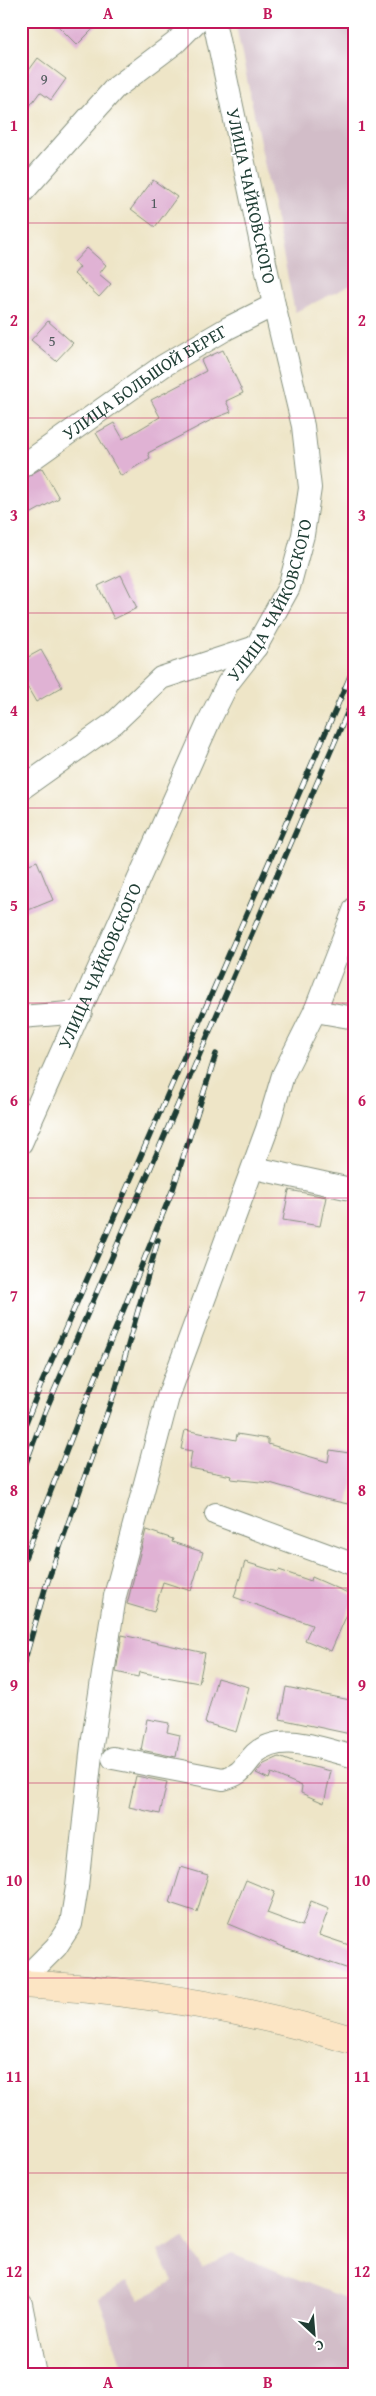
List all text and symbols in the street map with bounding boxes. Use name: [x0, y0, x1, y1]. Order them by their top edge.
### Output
text: A: [103, 1, 114, 25]
text: B: [263, 1, 273, 25]
house number: 9: [40, 68, 48, 89]
street label: УЛИЦА ЧАЙКОВСКОГО: [220, 106, 283, 286]
text: 1: [10, 113, 18, 137]
text: 1: [358, 113, 366, 137]
house number: 1: [150, 192, 158, 213]
text: 2: [10, 308, 18, 332]
text: 2: [358, 308, 366, 332]
street label: УЛИЦА БОЛЬШОЙ БЕРЕГ: [57, 317, 232, 446]
house number: 5: [48, 330, 56, 351]
text: 3: [10, 503, 18, 527]
text: 3: [358, 503, 366, 527]
street label: УЛИЦА ЧАЙКОВСКОГО: [220, 517, 318, 687]
text: 4: [10, 698, 18, 722]
text: 4: [358, 698, 366, 722]
street label: УЛИЦА ЧАЙКОВСКОГО: [51, 878, 148, 1053]
text: 5: [10, 893, 18, 917]
text: 5: [358, 893, 366, 917]
text: 6: [10, 1088, 18, 1112]
text: 6: [358, 1088, 366, 1112]
text: 7: [10, 1283, 18, 1307]
text: 7: [358, 1283, 366, 1307]
text: 8: [10, 1478, 18, 1502]
text: 8: [358, 1478, 366, 1502]
text: 9: [10, 1673, 18, 1697]
text: 9: [358, 1673, 366, 1697]
text: 10: [6, 1868, 22, 1892]
text: 10: [354, 1868, 370, 1892]
text: 11: [6, 2064, 22, 2088]
text: 11: [354, 2064, 370, 2088]
text: 12: [6, 2259, 22, 2283]
text: 12: [354, 2259, 370, 2283]
north arrow: [288, 2308, 338, 2358]
text: С: [312, 2335, 328, 2356]
text: A: [103, 2370, 114, 2394]
text: B: [263, 2370, 273, 2394]

